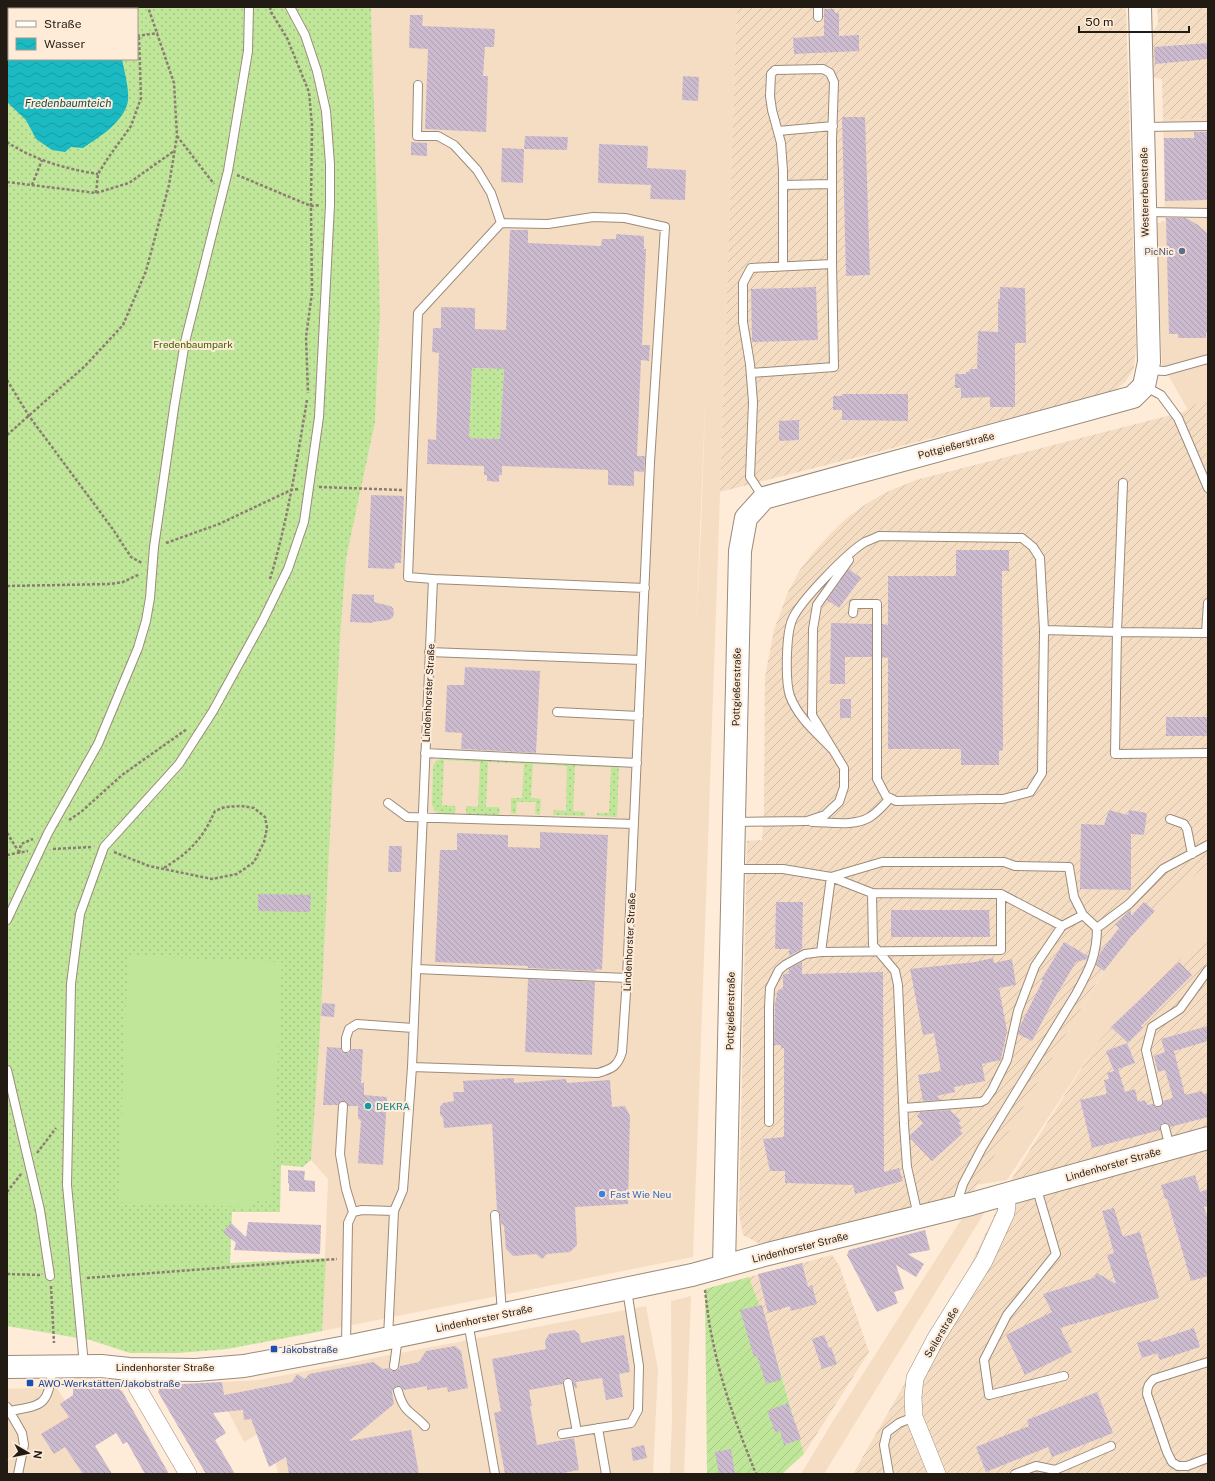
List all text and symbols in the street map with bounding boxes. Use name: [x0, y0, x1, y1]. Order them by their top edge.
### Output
legend: [8, 8, 138, 60]
scale bar: [1079, 8, 1189, 34]
text: 50 m: [1085, 15, 1113, 29]
text: Straße: [44, 17, 82, 31]
text: Wasser: [44, 37, 85, 51]
water label: Fredenbaumteich: [25, 97, 111, 109]
street label: Westererbenstraße: [1137, 147, 1151, 237]
place label: PicNic: [1144, 245, 1174, 257]
marker: PicNic: [1177, 246, 1187, 256]
park label: Fredenbaumpark: [153, 338, 233, 350]
street label: Pottgießerstraße: [917, 429, 996, 461]
street label: Lindenhorster Straße: [419, 643, 437, 743]
street label: Pottgießerstraße: [729, 647, 743, 726]
street label: Lindenhorster Straße: [620, 892, 638, 992]
street label: Pottgießerstraße: [723, 971, 737, 1050]
place label: DEKRA: [376, 1100, 410, 1112]
marker: DEKRA: [363, 1101, 373, 1111]
street label: Lindenhorster Straße: [1064, 1145, 1162, 1183]
place label: Fast Wie Neu: [610, 1188, 672, 1200]
marker: Fast Wie Neu: [597, 1189, 607, 1199]
street label: Lindenhorster Straße: [751, 1229, 850, 1265]
street label: Lindenhorster Straße: [434, 1302, 534, 1334]
street label: Seilerstraße: [921, 1304, 961, 1359]
place label: Jakobstraße: [282, 1343, 338, 1355]
marker: Jakobstraße: [269, 1344, 279, 1354]
street label: Lindenhorster Straße: [116, 1361, 215, 1373]
place label: AWO-Werkstätten/Jakobstraße: [38, 1377, 180, 1389]
marker: AWO-Werkstätten/Jakobstraße: [25, 1378, 35, 1388]
north arrow: [8, 1433, 48, 1473]
text: N: [31, 1449, 44, 1460]

